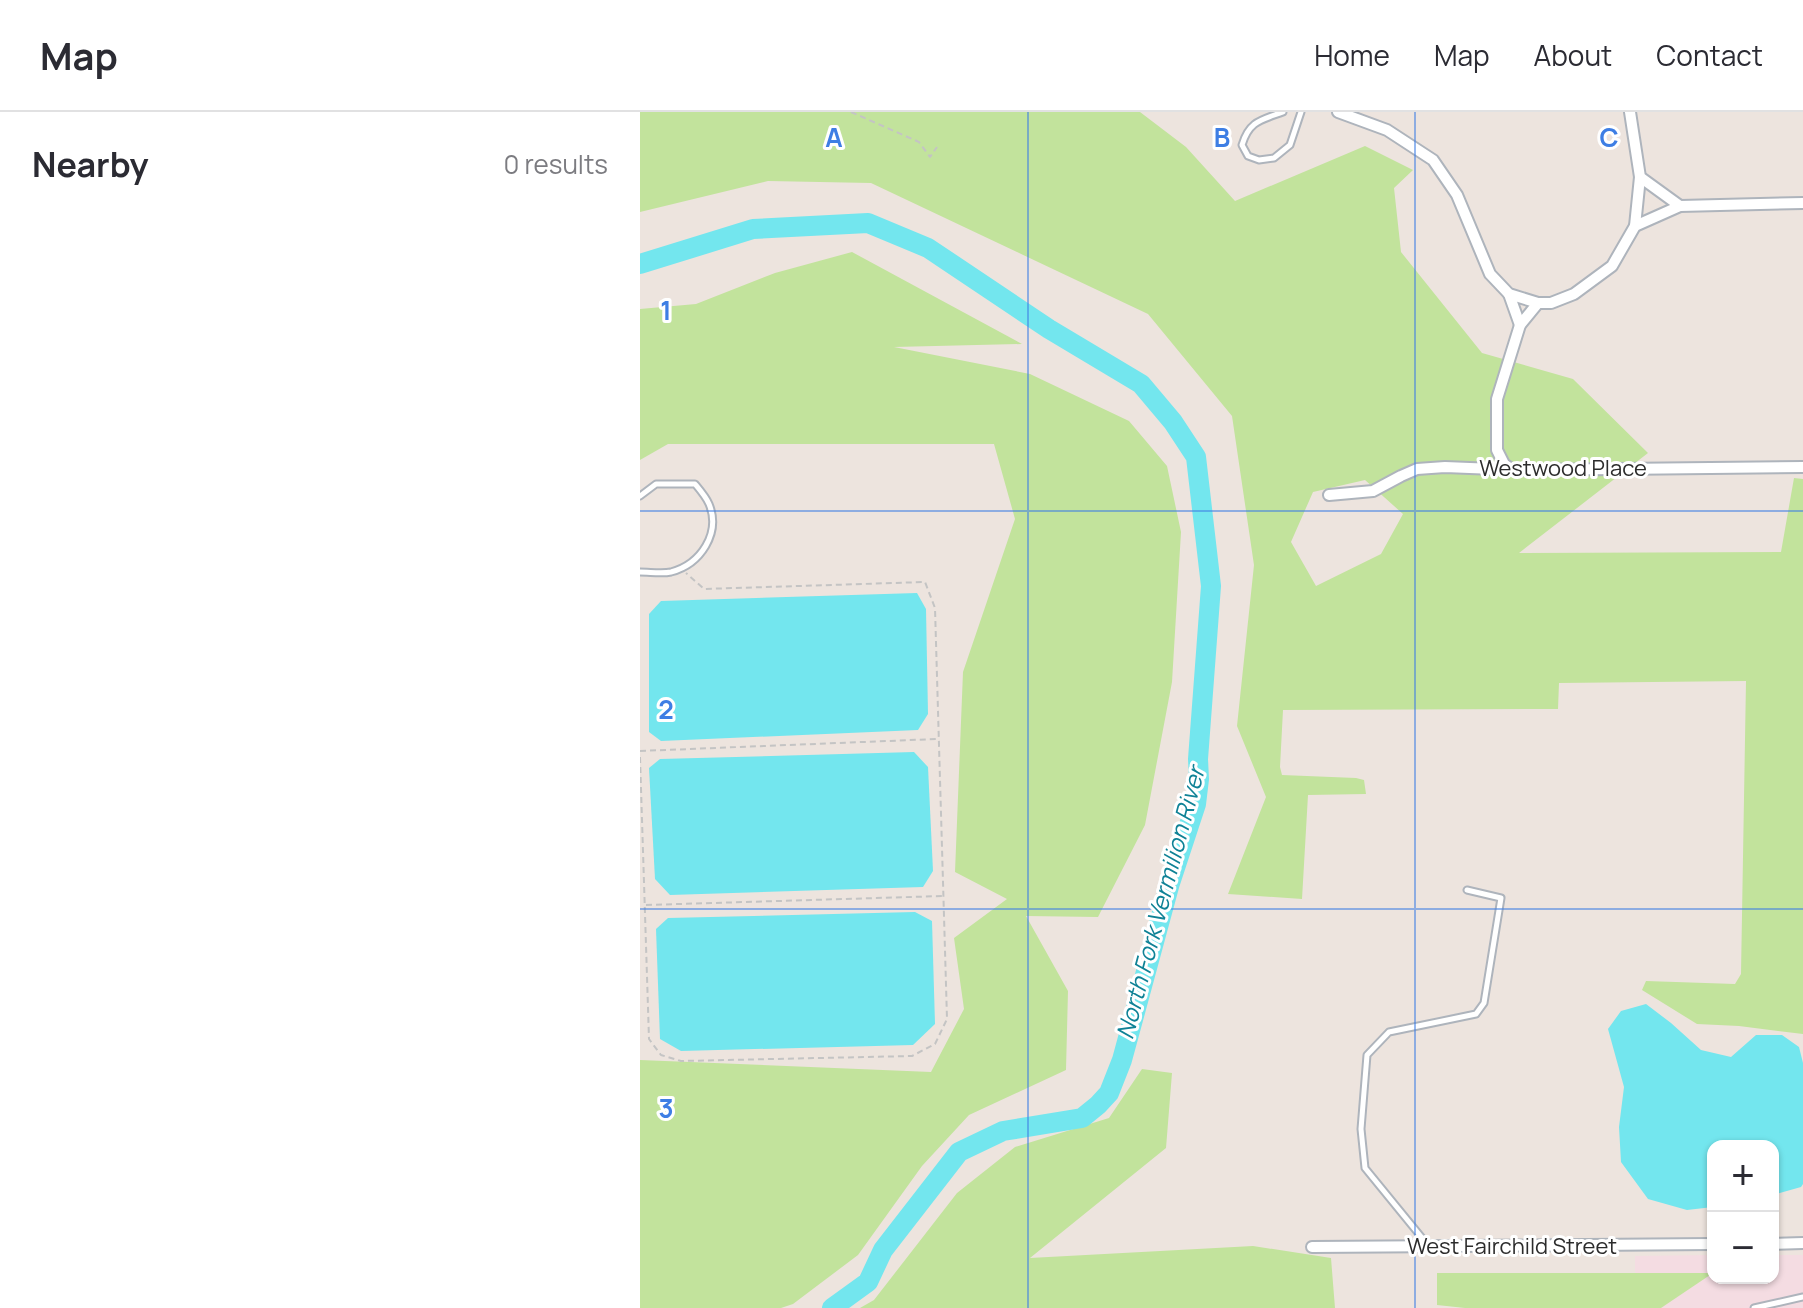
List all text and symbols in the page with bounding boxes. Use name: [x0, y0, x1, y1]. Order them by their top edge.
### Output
text: Map: [40, 29, 118, 81]
text: Home: [1314, 36, 1390, 74]
text: Map: [1434, 36, 1490, 74]
text: About: [1534, 36, 1612, 74]
text: Contact: [1656, 36, 1763, 74]
text: A: [825, 119, 843, 155]
text: B: [1214, 119, 1230, 155]
text: C: [1599, 119, 1619, 155]
text: Nearby: [32, 141, 148, 187]
text: 0 results: [503, 146, 608, 182]
text: 1: [660, 292, 672, 328]
street label: Westwood Place: [1479, 453, 1647, 483]
text: 2: [658, 691, 674, 727]
water label: North Fork Vermilion River: [1107, 760, 1213, 1042]
text: 3: [658, 1090, 674, 1126]
map controls: [1707, 1140, 1779, 1284]
button: +: [1707, 1140, 1779, 1212]
button: −: [1707, 1212, 1779, 1284]
street label: West Fairchild Street: [1407, 1231, 1617, 1261]

